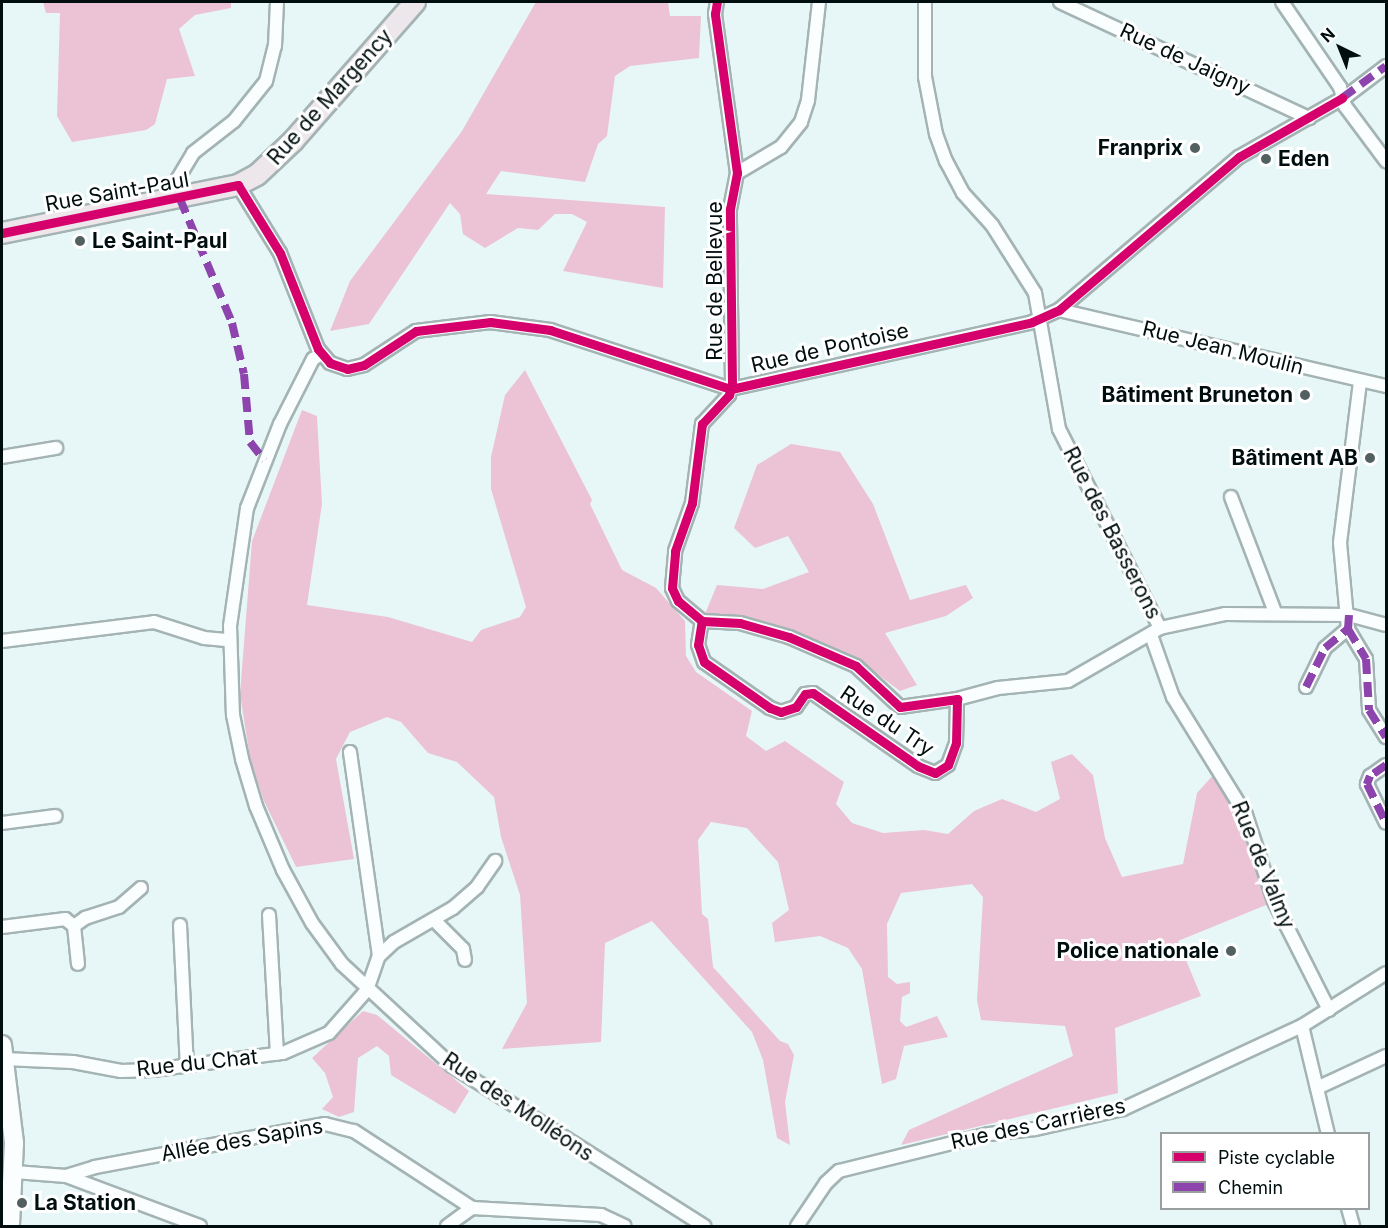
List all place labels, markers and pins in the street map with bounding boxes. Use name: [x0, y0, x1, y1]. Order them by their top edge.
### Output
place label: Franprix: [1098, 135, 1183, 161]
marker: Franprix: [1188, 141, 1202, 155]
place label: Eden: [1278, 146, 1330, 172]
marker: Eden: [1259, 152, 1273, 166]
place label: Le Saint-Paul: [92, 228, 228, 254]
marker: Le Saint-Paul: [73, 234, 87, 248]
place label: Bâtiment Bruneton: [1102, 382, 1293, 408]
marker: Bâtiment Bruneton: [1298, 388, 1312, 402]
place label: Bâtiment AB: [1232, 445, 1358, 471]
marker: Bâtiment AB: [1363, 451, 1377, 465]
place label: Police nationale: [1056, 938, 1219, 964]
marker: Police nationale: [1224, 944, 1238, 958]
place label: La Station: [34, 1190, 136, 1216]
marker: La Station: [15, 1196, 29, 1210]

